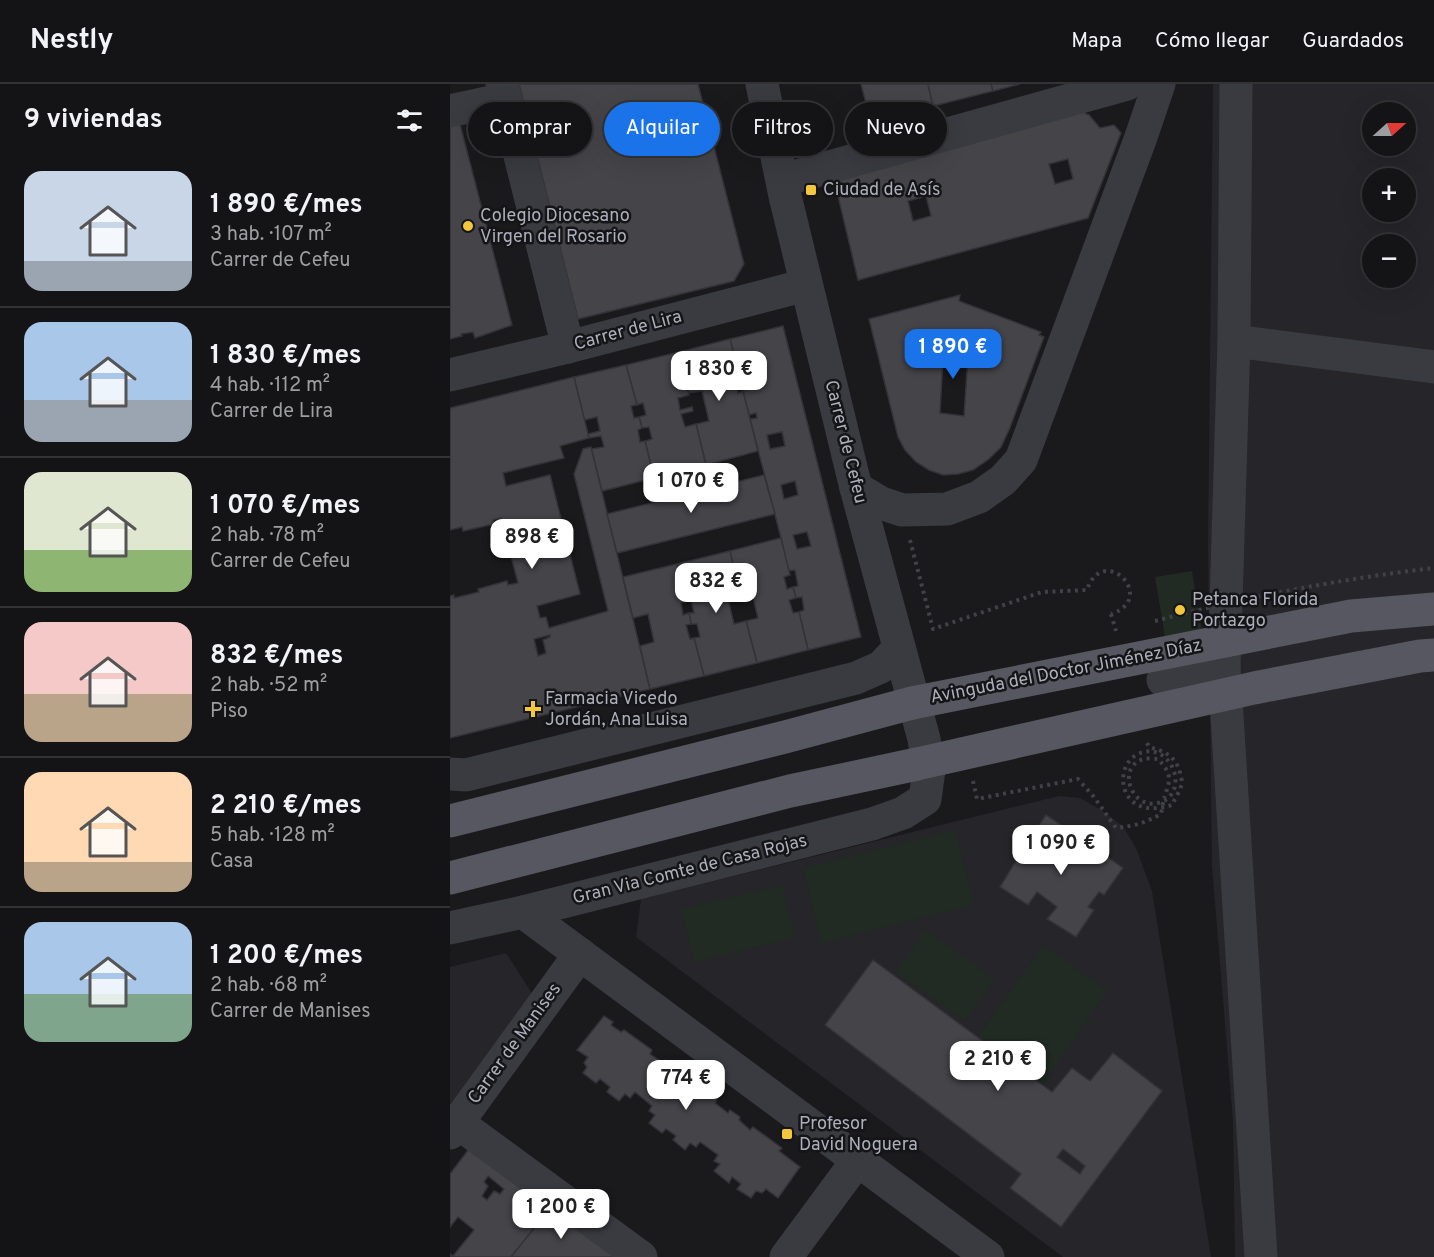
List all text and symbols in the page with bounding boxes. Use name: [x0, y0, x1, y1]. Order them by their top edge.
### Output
text: Nestly: [30, 23, 113, 59]
text: Mapa: [1071, 28, 1122, 55]
text: Cómo llegar: [1155, 28, 1269, 55]
text: Guardados: [1302, 28, 1404, 55]
chip: Comprar: [468, 102, 592, 156]
chip: Alquilar: [604, 102, 720, 156]
chip: Filtros: [732, 102, 833, 156]
chip: Nuevo: [845, 102, 947, 156]
north arrow: [1362, 102, 1416, 156]
map controls: [1362, 102, 1416, 288]
text: 9 viviendas: [24, 104, 163, 137]
icon: filters: [393, 104, 426, 137]
button: +: [1362, 168, 1416, 222]
place label: Ciudad de Asís: [823, 179, 940, 202]
marker: Ciudad de Asís: [804, 183, 818, 197]
text: 1 890 €/mes: [210, 189, 362, 222]
icon: home: [72, 195, 144, 267]
place label: Colegio Diocesano Virgen del Rosario: [480, 205, 630, 249]
marker: Colegio Diocesano Virgen del Rosario: [461, 219, 475, 233]
text: 3 hab. · 107 m²: [210, 222, 332, 248]
button: −: [1362, 234, 1416, 288]
text: Carrer de Cefeu: [210, 248, 350, 274]
street label: Carrer de Lira: [572, 306, 684, 356]
pin: 1 890 €: [898, 329, 1008, 380]
text: 1 890 €: [919, 335, 987, 361]
text: 1 830 €/mes: [210, 340, 362, 373]
icon: home: [72, 346, 144, 418]
pin: 1 830 €: [664, 351, 774, 402]
text: 1 830 €: [685, 357, 753, 383]
text: 4 hab. · 112 m²: [210, 373, 330, 399]
street label: Carrer de Cefeu: [819, 378, 871, 506]
text: Carrer de Lira: [210, 399, 333, 425]
pin: 1 070 €: [636, 463, 746, 514]
text: 1 070 €: [657, 469, 725, 495]
text: 1 070 €/mes: [210, 490, 361, 523]
icon: home: [72, 496, 144, 568]
pin: 898 €: [490, 519, 574, 570]
text: 2 hab. · 78 m²: [210, 523, 324, 549]
text: 898 €: [504, 525, 560, 551]
text: Carrer de Cefeu: [210, 549, 350, 575]
pin: 832 €: [674, 563, 758, 614]
text: 832 €: [689, 569, 743, 595]
place label: Petanca Florida Portazgo: [1192, 589, 1318, 633]
marker: Petanca Florida Portazgo: [1173, 603, 1187, 617]
street label: Avinguda del Doctor Jiménez Díaz: [929, 634, 1203, 710]
text: 832 €/mes: [210, 640, 343, 673]
icon: home: [72, 646, 144, 718]
text: 2 hab. · 52 m²: [210, 673, 327, 699]
place label: Farmacia Vicedo Jordán, Ana Luisa: [545, 688, 688, 732]
text: Piso: [210, 699, 248, 725]
marker: Farmacia Vicedo Jordán, Ana Luisa: [526, 702, 540, 716]
text: 2 210 €/mes: [210, 790, 362, 823]
icon: home: [72, 796, 144, 868]
text: 5 hab. · 128 m²: [210, 823, 335, 849]
pin: 1 090 €: [1006, 825, 1116, 876]
street label: Gran Via Comte de Casa Rojas: [570, 830, 810, 910]
text: 1 090 €: [1026, 831, 1096, 857]
text: Casa: [210, 849, 253, 875]
text: 1 200 €/mes: [210, 940, 363, 973]
icon: home: [72, 946, 144, 1018]
text: 2 hab. · 68 m²: [210, 973, 327, 999]
street label: Carrer de Manises: [463, 979, 567, 1109]
text: Carrer de Manises: [210, 999, 371, 1025]
pin: 2 210 €: [943, 1041, 1053, 1092]
text: 2 210 €: [964, 1047, 1032, 1073]
pin: 774 €: [644, 1060, 728, 1111]
text: 774 €: [661, 1066, 711, 1092]
place label: Profesor David Noguera: [799, 1113, 918, 1157]
marker: Profesor David Noguera: [780, 1127, 794, 1141]
pin: 1 200 €: [506, 1189, 616, 1240]
text: 1 200 €: [526, 1195, 596, 1221]

